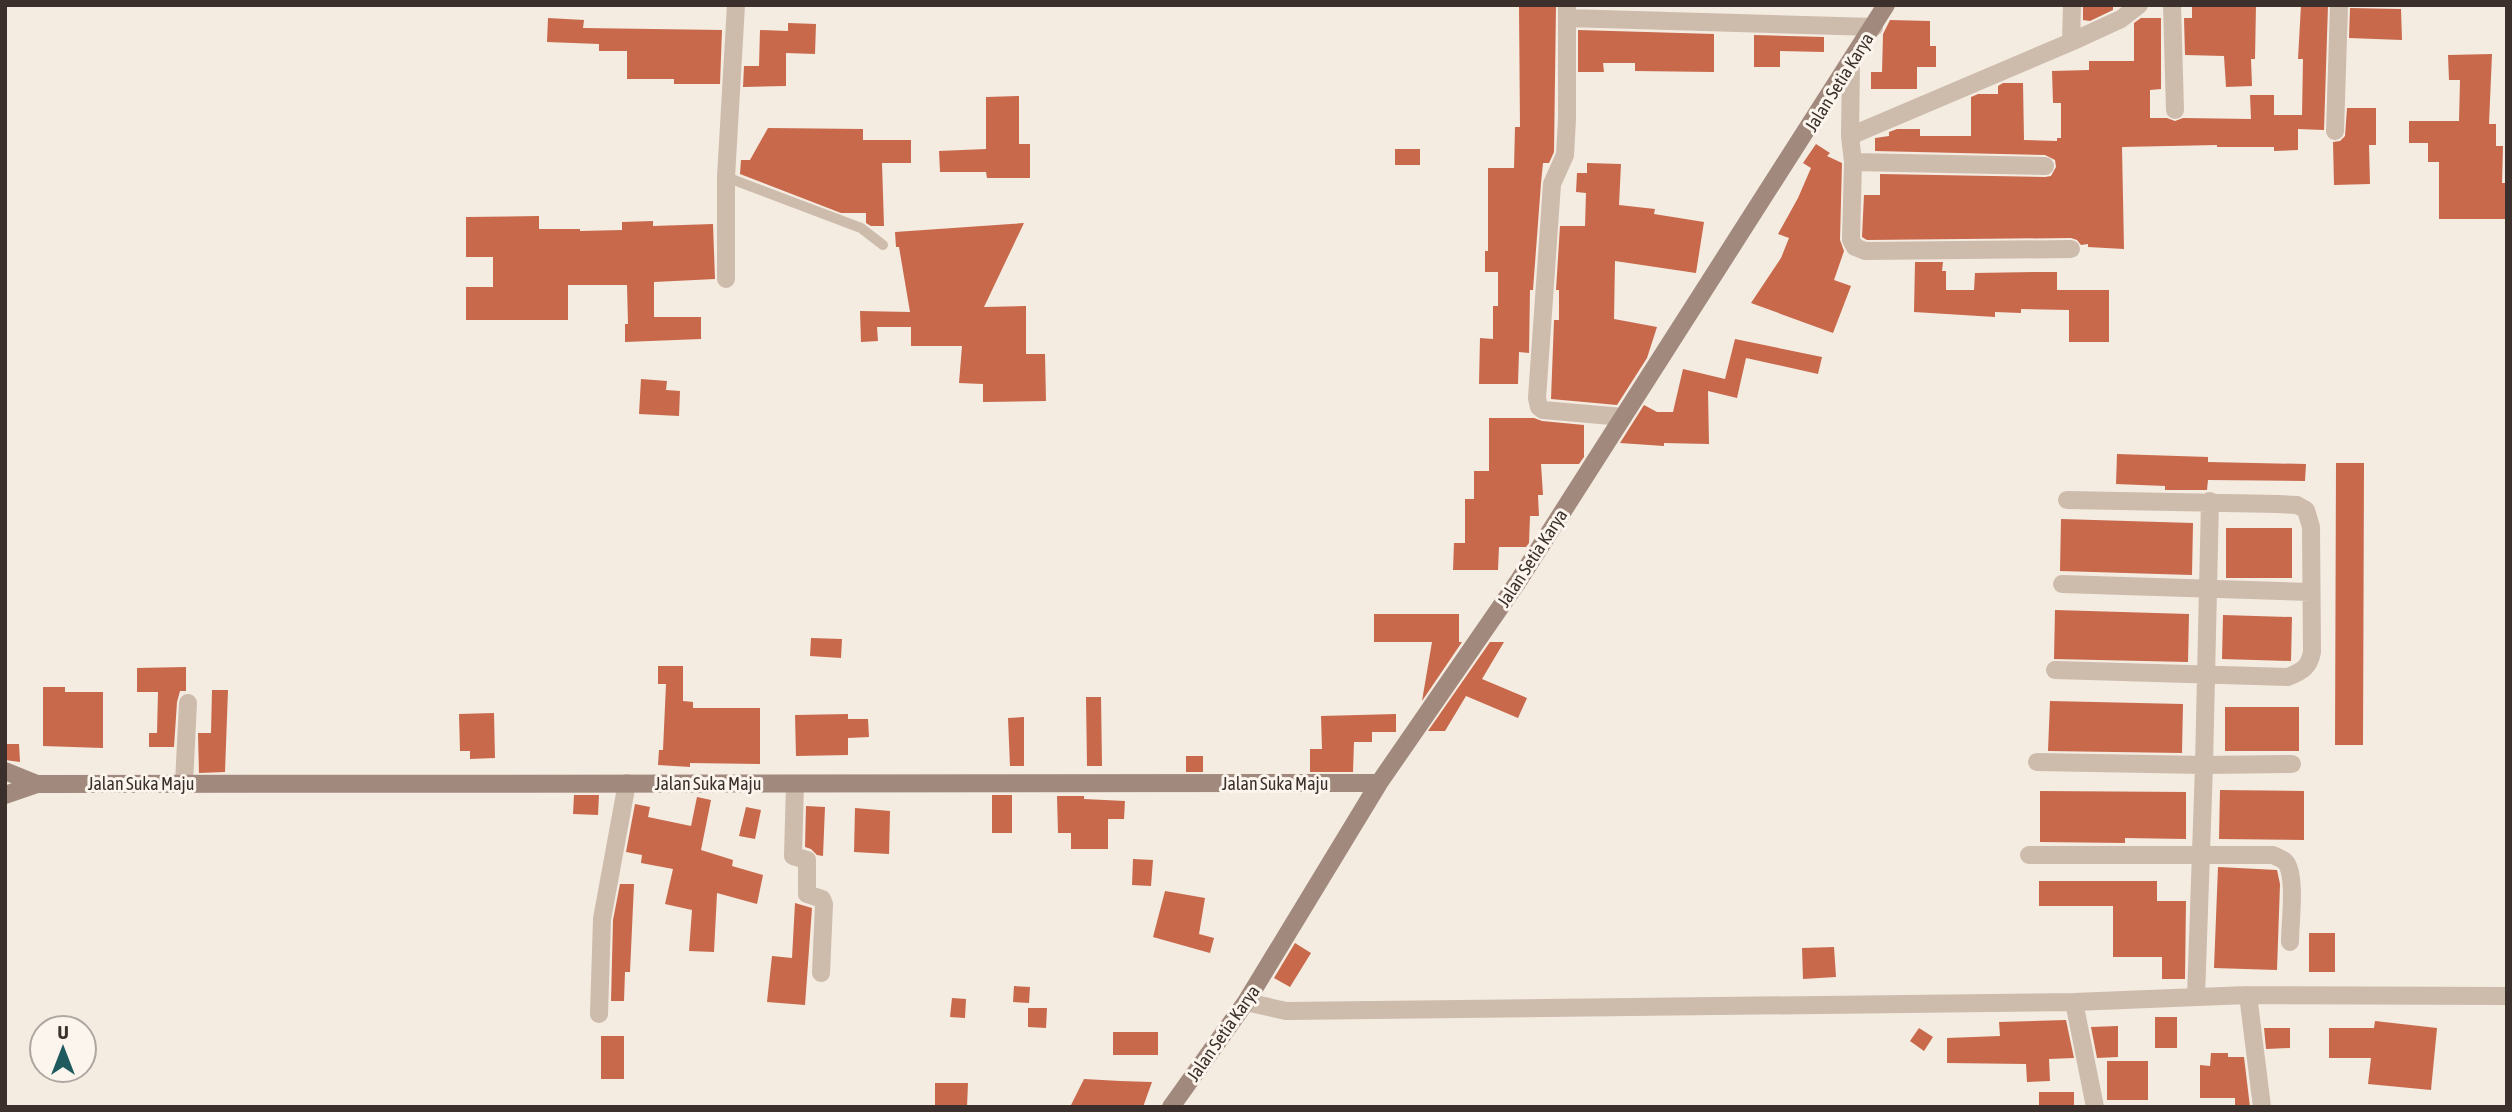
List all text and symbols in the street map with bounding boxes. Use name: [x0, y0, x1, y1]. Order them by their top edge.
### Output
street label: Jalan Setia Karya: [1800, 29, 1878, 135]
street label: Jalan Setia Karya: [1493, 505, 1571, 611]
street label: Jalan Suka Maju: [88, 773, 194, 794]
street label: Jalan Suka Maju: [655, 773, 761, 794]
street label: Jalan Suka Maju: [1222, 773, 1328, 794]
street label: Jalan Setia Karya: [1182, 981, 1264, 1085]
north arrow: [28, 1014, 98, 1084]
text: U: [57, 1021, 69, 1043]

